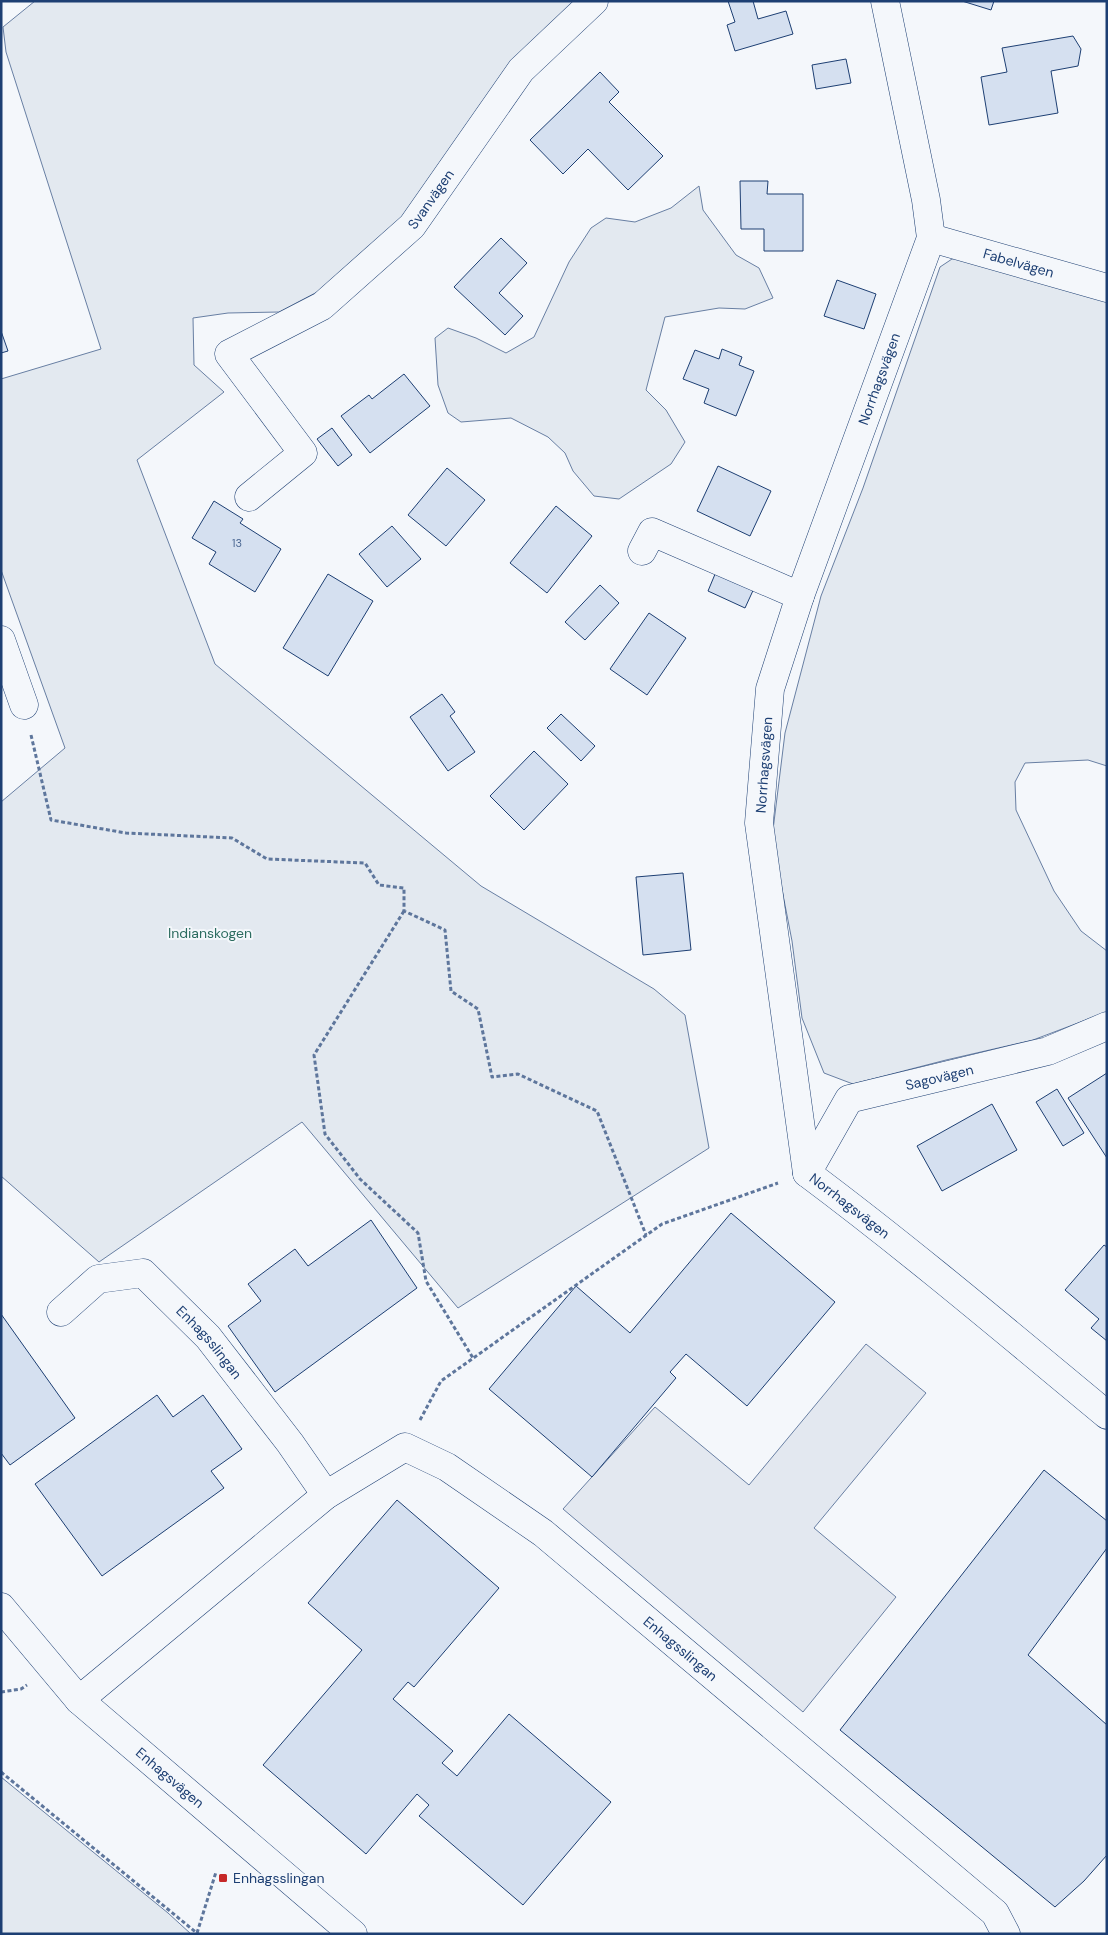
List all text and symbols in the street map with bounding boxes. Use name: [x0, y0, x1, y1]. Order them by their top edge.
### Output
street label: Svanvägen: [404, 166, 458, 233]
street label: Fabelvägen: [981, 244, 1056, 281]
street label: Norrhagsvägen: [854, 331, 904, 427]
house number: 13: [232, 536, 242, 550]
street label: Norrhagsvägen: [752, 716, 776, 814]
park label: Indianskogen: [168, 924, 252, 942]
street label: Sagovägen: [903, 1060, 975, 1094]
street label: Norrhagsvägen: [806, 1169, 894, 1242]
street label: Enhagsslingan: [172, 1302, 246, 1383]
street label: Enhagsslingan: [640, 1612, 721, 1685]
street label: Enhagsvägen: [132, 1743, 208, 1812]
place label: Enhagsslingan: [233, 1869, 324, 1887]
marker: Enhagsslingan: [217, 1872, 229, 1884]

